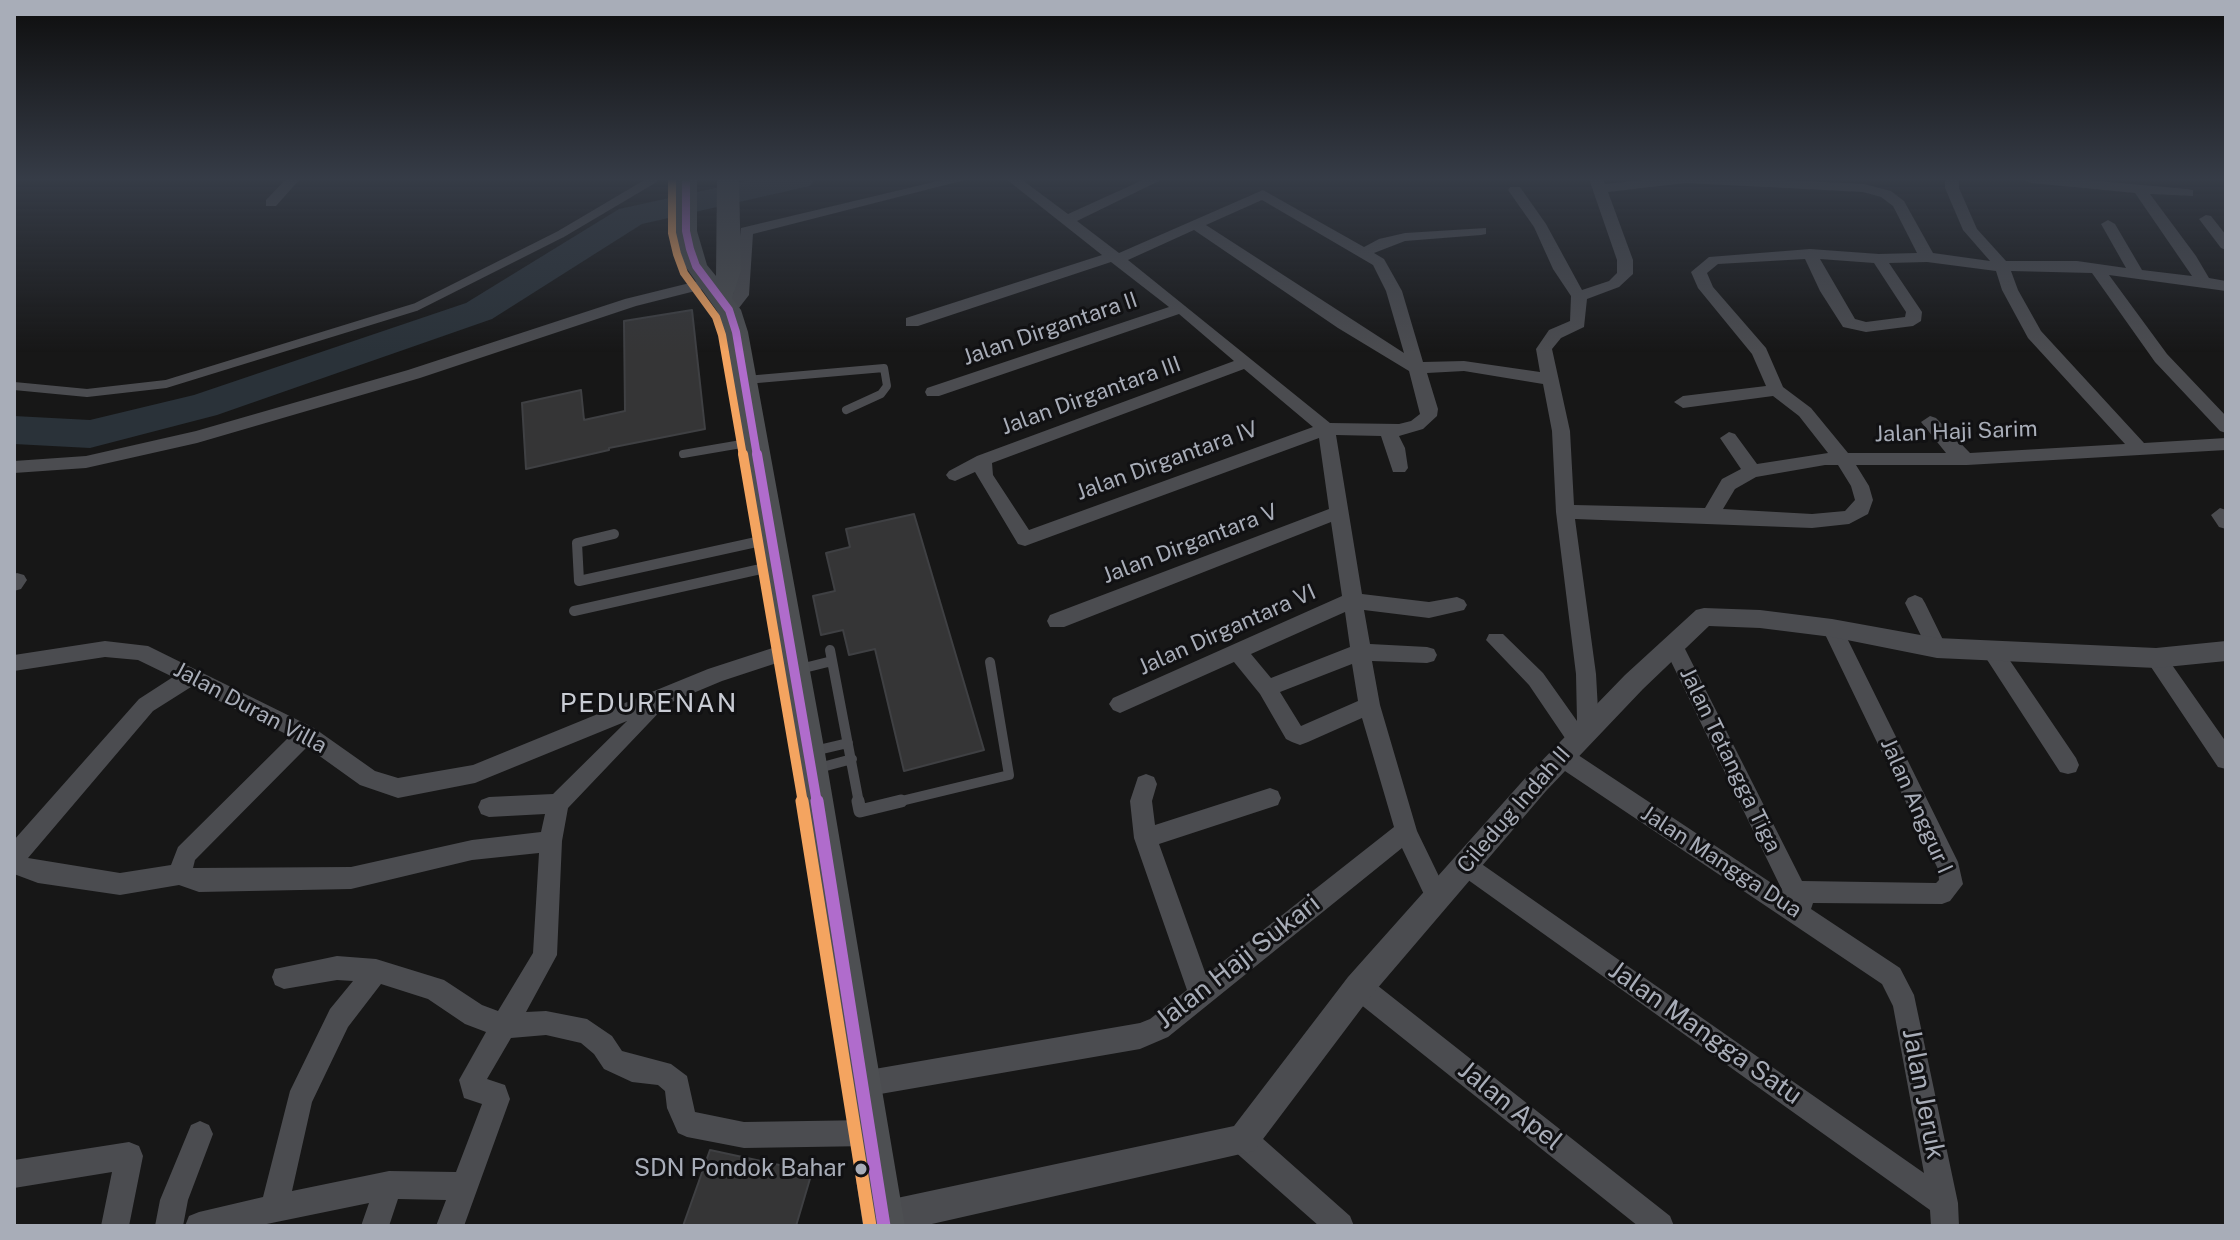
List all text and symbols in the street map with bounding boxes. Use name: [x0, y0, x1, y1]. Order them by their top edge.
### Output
street label: Jalan Dirgantara II: [959, 287, 1141, 371]
street label: Jalan Dirgantara III: [998, 351, 1184, 441]
street label: Jalan Dirgantara IV: [1072, 416, 1262, 506]
street label: Jalan Haji Sarim: [1874, 416, 2038, 448]
street label: Jalan Dirgantara V: [1099, 498, 1281, 590]
street label: Jalan Dirgantara VI: [1134, 579, 1320, 681]
street label: Jalan Duran Villa: [169, 657, 331, 759]
street label: Jalan Tetangga Tiga: [1674, 663, 1786, 857]
district label: PEDURENAN: [560, 688, 738, 720]
street label: Jalan Anggur I: [1874, 734, 1958, 878]
street label: Ciledug Indah II: [1452, 741, 1576, 879]
street label: Jalan Mangga Dua: [1636, 800, 1806, 924]
street label: Jalan Haji Sukari: [1150, 888, 1326, 1036]
street label: Jalan Mangga Satu: [1602, 955, 1808, 1111]
street label: Jalan Jeruk: [1895, 1026, 1951, 1162]
street label: Jalan Apel: [1452, 1055, 1568, 1157]
place label: SDN Pondok Bahar: [634, 1155, 846, 1183]
marker: SDN Pondok Bahar: [853, 1161, 869, 1177]

